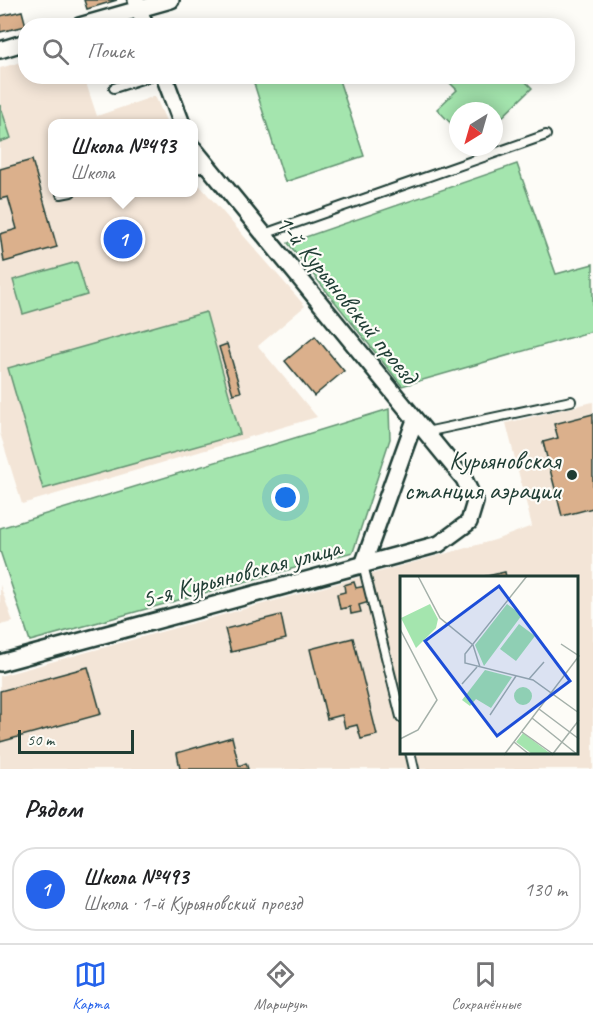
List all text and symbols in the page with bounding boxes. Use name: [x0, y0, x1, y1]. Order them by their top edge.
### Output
search box: [18, 18, 575, 84]
icon: search: [39, 35, 72, 68]
text: Поиск: [87, 37, 133, 65]
north arrow: [449, 102, 503, 156]
popup: [48, 119, 198, 197]
text: Школа №493: [70, 132, 176, 160]
text: Школа: [70, 160, 114, 185]
street label: 1-й Курьяновский проезд: [268, 207, 428, 393]
pin: 1: [104, 216, 142, 262]
place label: Курьяновская станция аэрации: [404, 444, 563, 507]
marker: Курьяновская станция аэрации: [565, 468, 579, 482]
your location: [271, 483, 300, 512]
street label: 5-я Курьяновская улица: [138, 530, 346, 615]
inset map: [400, 576, 578, 754]
scale bar: [18, 727, 134, 754]
text: 50 m: [27, 730, 54, 750]
text: Рядом: [24, 792, 82, 825]
text: Школа №493: [83, 863, 188, 891]
text: 1: [41, 877, 50, 902]
text: 130 m: [524, 877, 567, 902]
text: Школа · 1-й Курьяновский проезд: [83, 891, 302, 916]
tab: Карта: [72, 958, 109, 1014]
tab: Маршрут: [254, 958, 306, 1014]
tab: Сохранённые: [451, 958, 521, 1014]

